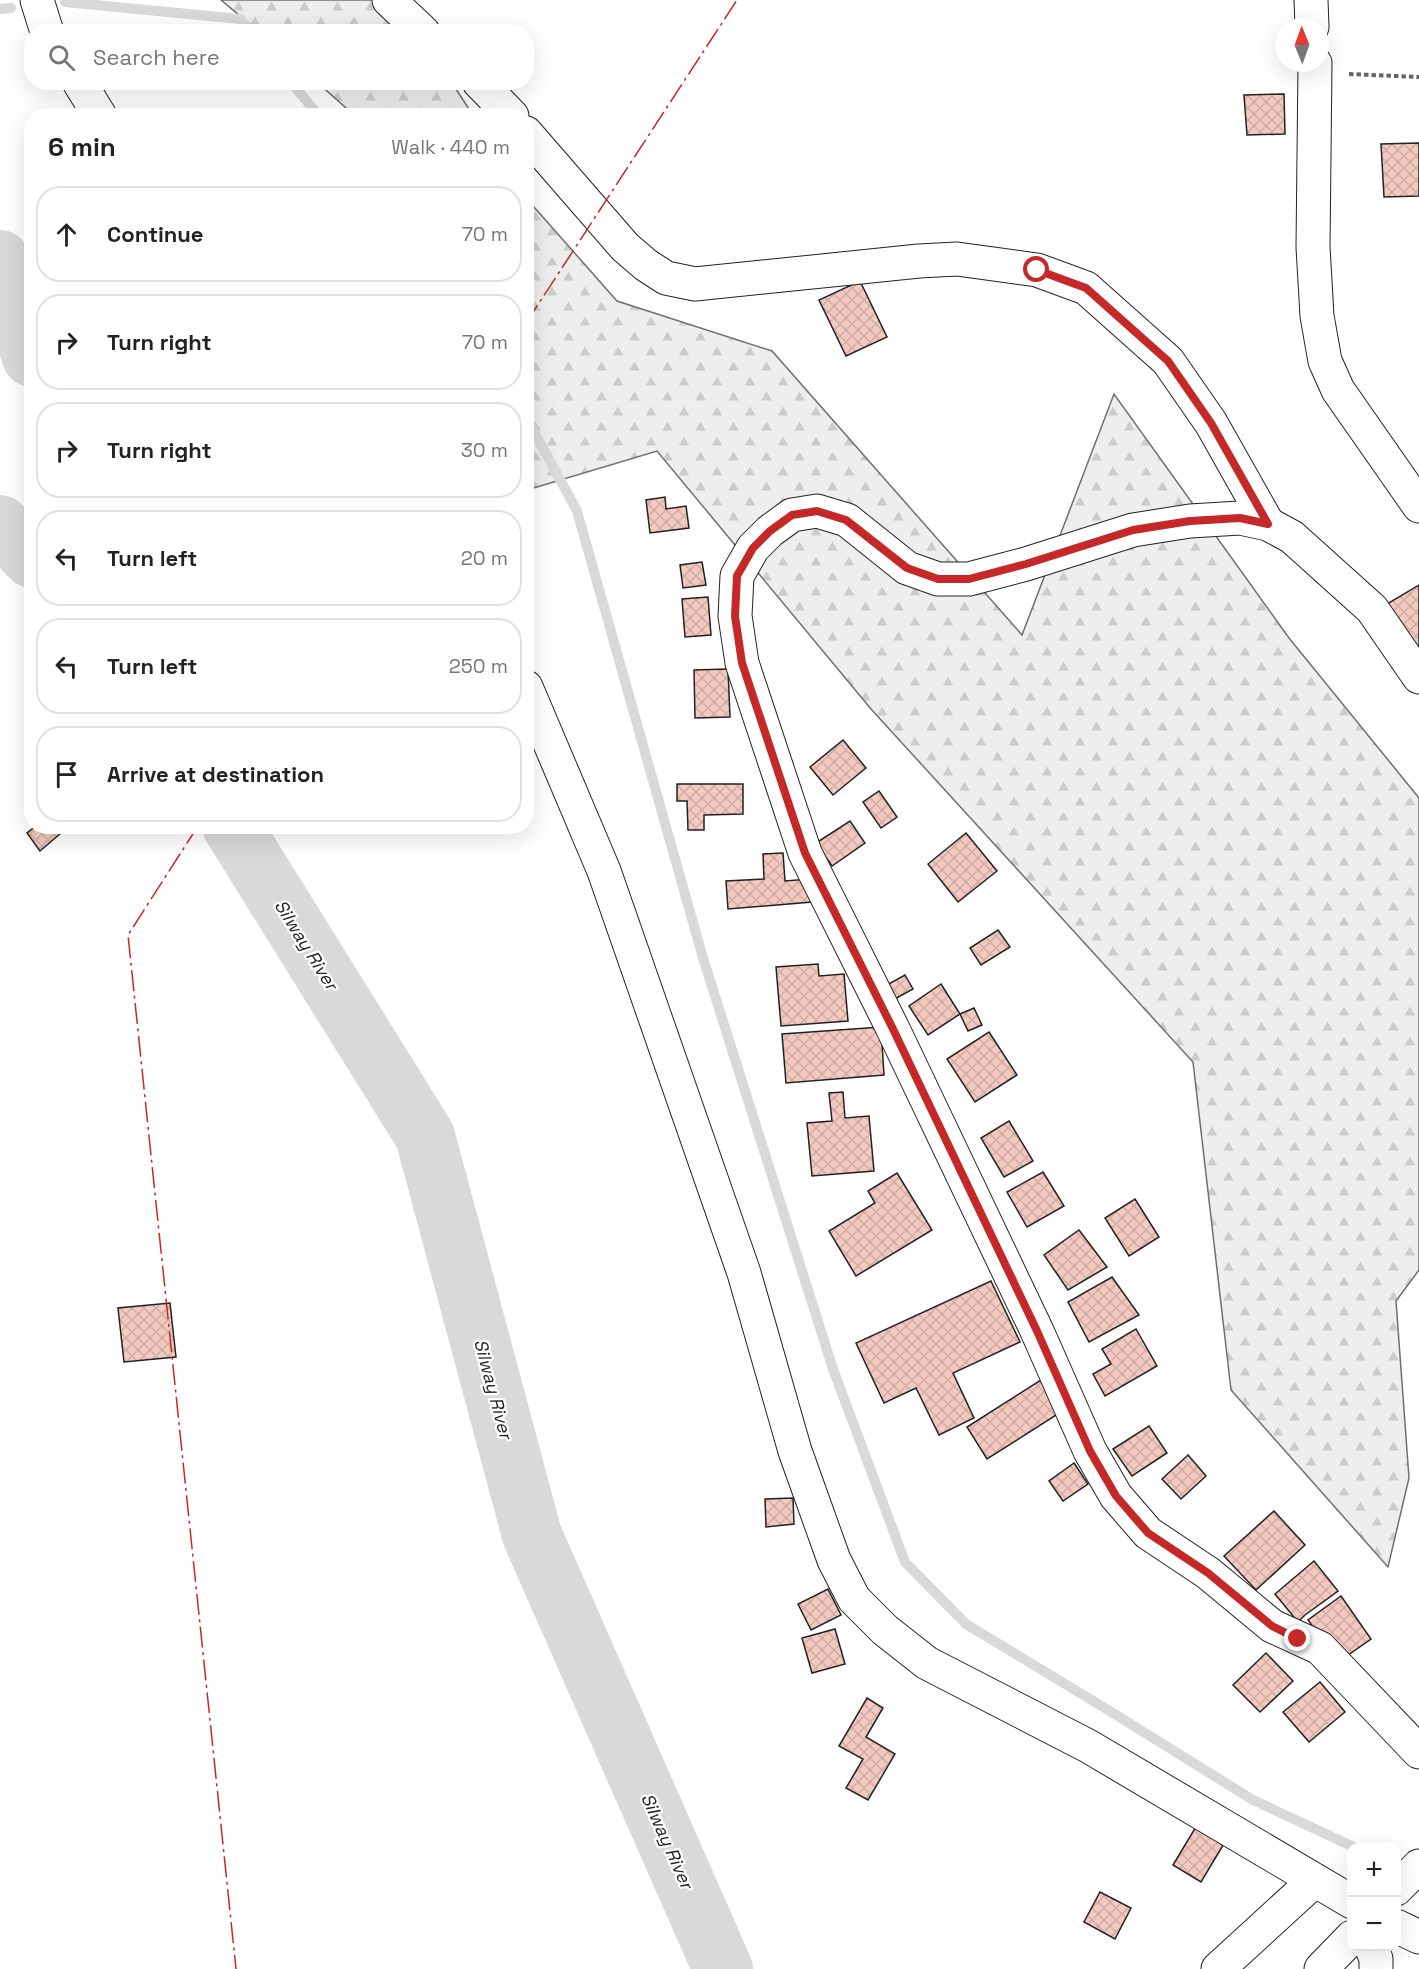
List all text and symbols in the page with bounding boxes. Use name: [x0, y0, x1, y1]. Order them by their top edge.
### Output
north arrow: [1275, 18, 1329, 72]
search box: [24, 24, 534, 90]
icon: search: [45, 41, 78, 74]
text: Search here: [93, 43, 220, 71]
text: 6 min: [48, 130, 116, 164]
text: Walk · 440 m: [391, 134, 510, 160]
icon: ahead: [50, 218, 83, 251]
text: Continue: [107, 220, 203, 248]
text: 70 m: [462, 221, 508, 247]
route start: [1023, 256, 1049, 282]
icon: right: [50, 326, 83, 359]
text: Turn right: [107, 328, 212, 356]
text: 70 m: [462, 329, 508, 355]
icon: right: [50, 434, 83, 467]
text: Turn right: [107, 436, 212, 464]
text: 30 m: [461, 437, 508, 463]
icon: left: [50, 542, 83, 575]
text: Turn left: [107, 544, 197, 572]
text: 20 m: [461, 545, 508, 571]
icon: left: [50, 650, 83, 683]
text: Turn left: [107, 652, 197, 680]
text: 250 m: [449, 653, 508, 679]
icon: arrive: [50, 758, 83, 791]
text: Arrive at destination: [107, 760, 324, 788]
water label: Silway River: [270, 895, 344, 996]
water label: Silway River: [469, 1336, 518, 1443]
route end: [1284, 1625, 1310, 1651]
water label: Silway River: [636, 1789, 700, 1894]
map controls: [1347, 1843, 1401, 1951]
button: +: [1347, 1843, 1401, 1897]
button: −: [1347, 1897, 1401, 1951]

